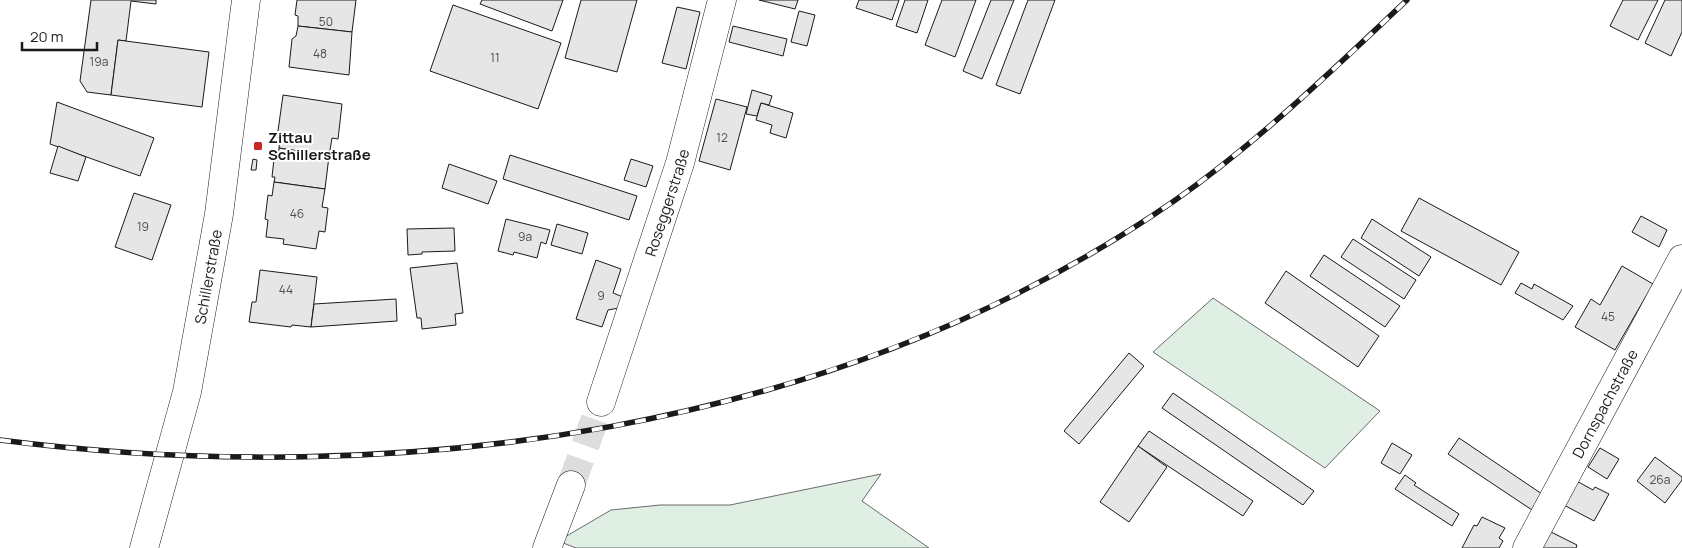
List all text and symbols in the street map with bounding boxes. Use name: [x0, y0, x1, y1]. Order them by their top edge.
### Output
house number: 50: [319, 13, 333, 30]
scale bar: [22, 20, 98, 52]
text: 20 m: [30, 26, 63, 47]
house number: 48: [313, 45, 327, 62]
house number: 11: [490, 49, 500, 66]
house number: 19a: [90, 53, 108, 70]
place label: Zittau Schillerstraße: [268, 127, 371, 165]
house number: 12: [716, 129, 728, 146]
marker: Zittau Schillerstraße: [252, 140, 264, 152]
street label: Roseggerstraße: [639, 146, 694, 259]
house number: 46: [290, 205, 304, 222]
house number: 19: [137, 218, 149, 235]
street label: Schillerstraße: [189, 227, 227, 326]
house number: 9a: [518, 228, 532, 245]
house number: 44: [279, 281, 293, 298]
house number: 9: [597, 287, 605, 304]
house number: 45: [1601, 308, 1615, 325]
street label: Dornspachstraße: [1567, 345, 1642, 462]
house number: 26a: [1650, 471, 1670, 488]

